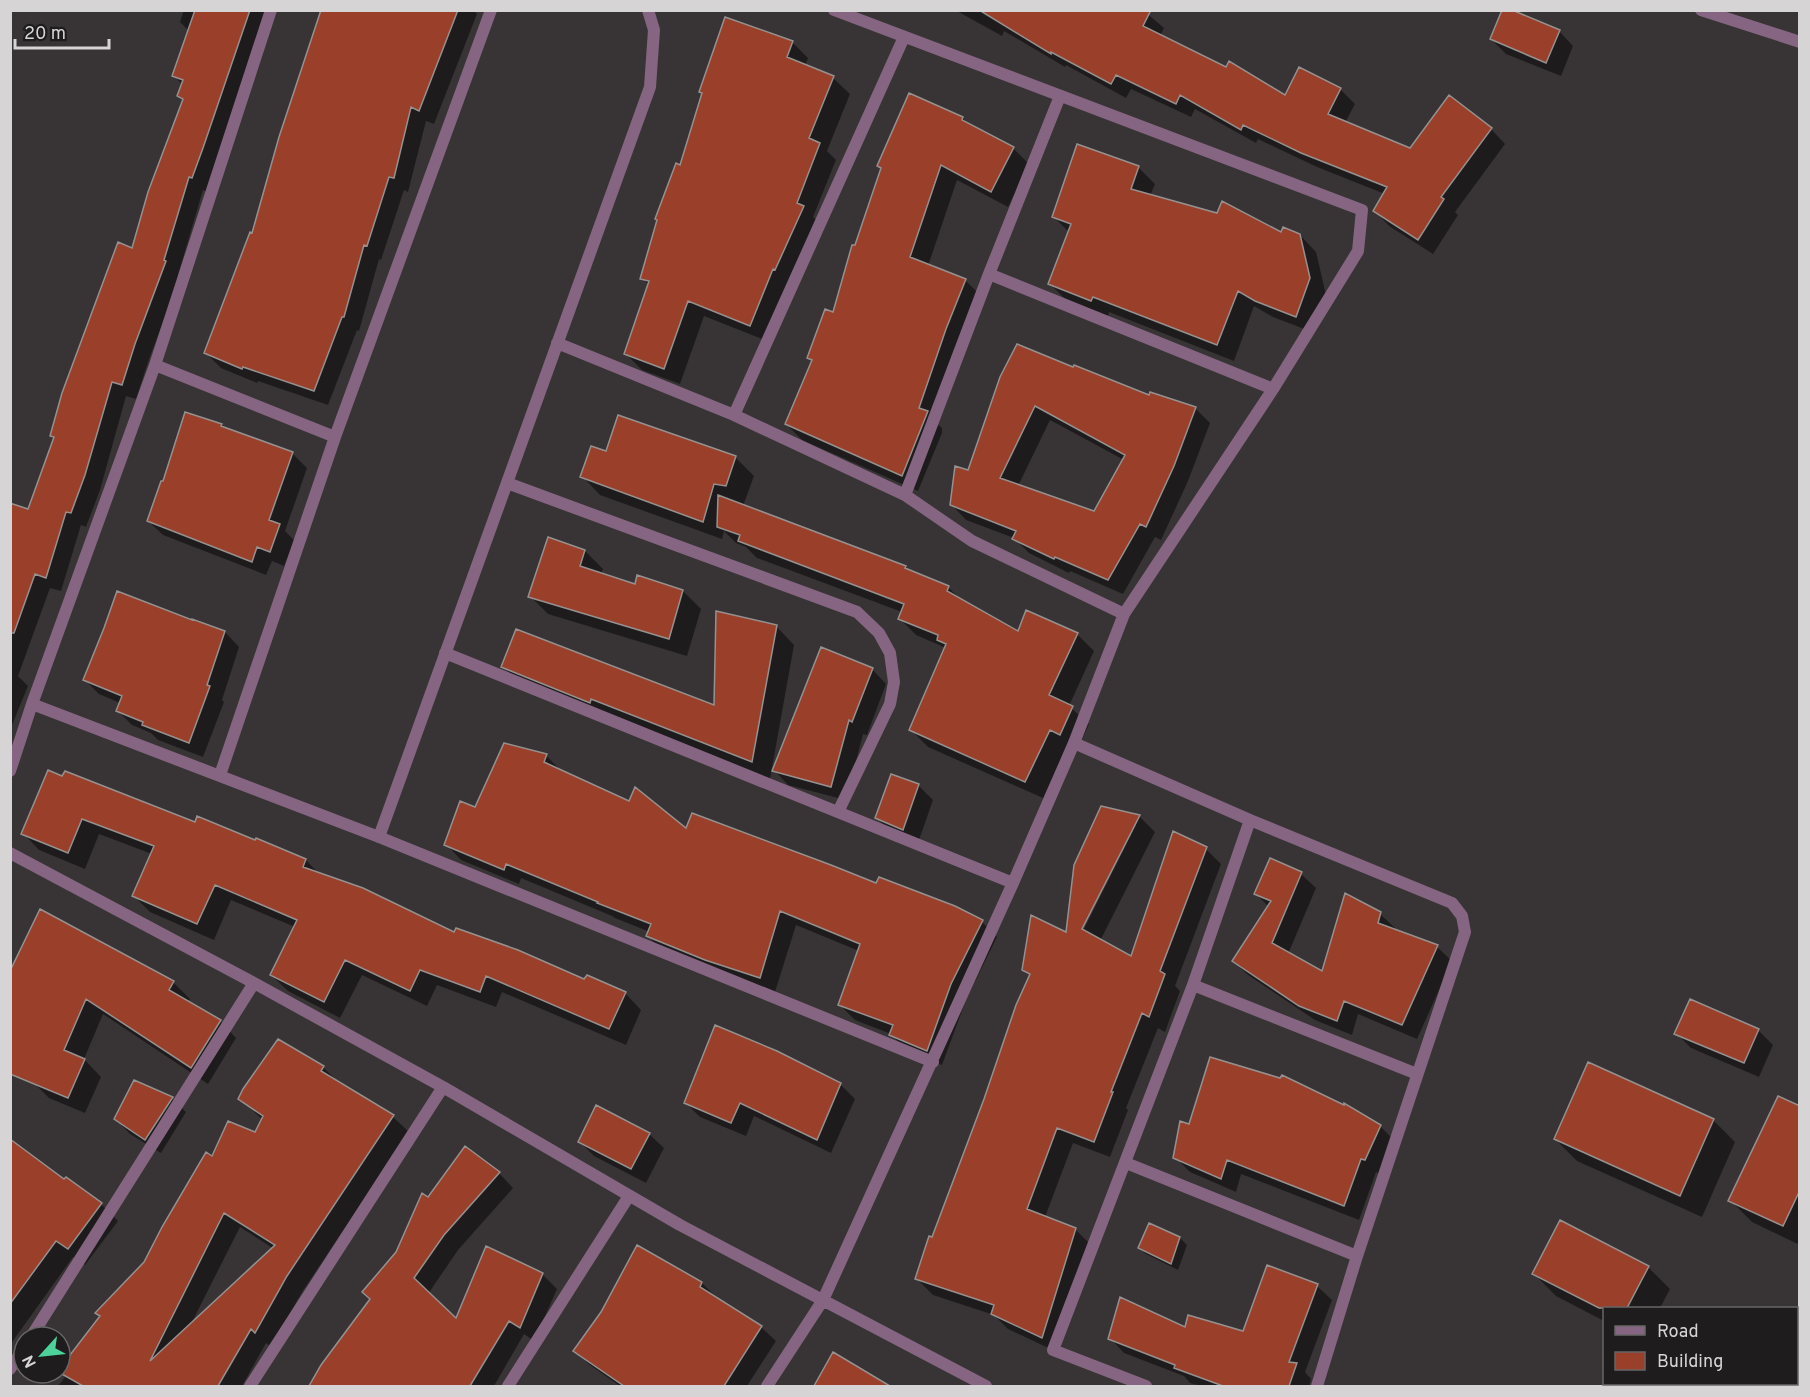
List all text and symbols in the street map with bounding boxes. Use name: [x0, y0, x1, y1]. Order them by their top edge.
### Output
scale bar: [15, 12, 110, 50]
text: 20 m: [24, 23, 66, 46]
legend: [1603, 1307, 1798, 1385]
text: Road: [1657, 1321, 1699, 1344]
north arrow: [12, 1325, 72, 1385]
text: N: [19, 1351, 42, 1371]
text: Building: [1657, 1351, 1723, 1374]

